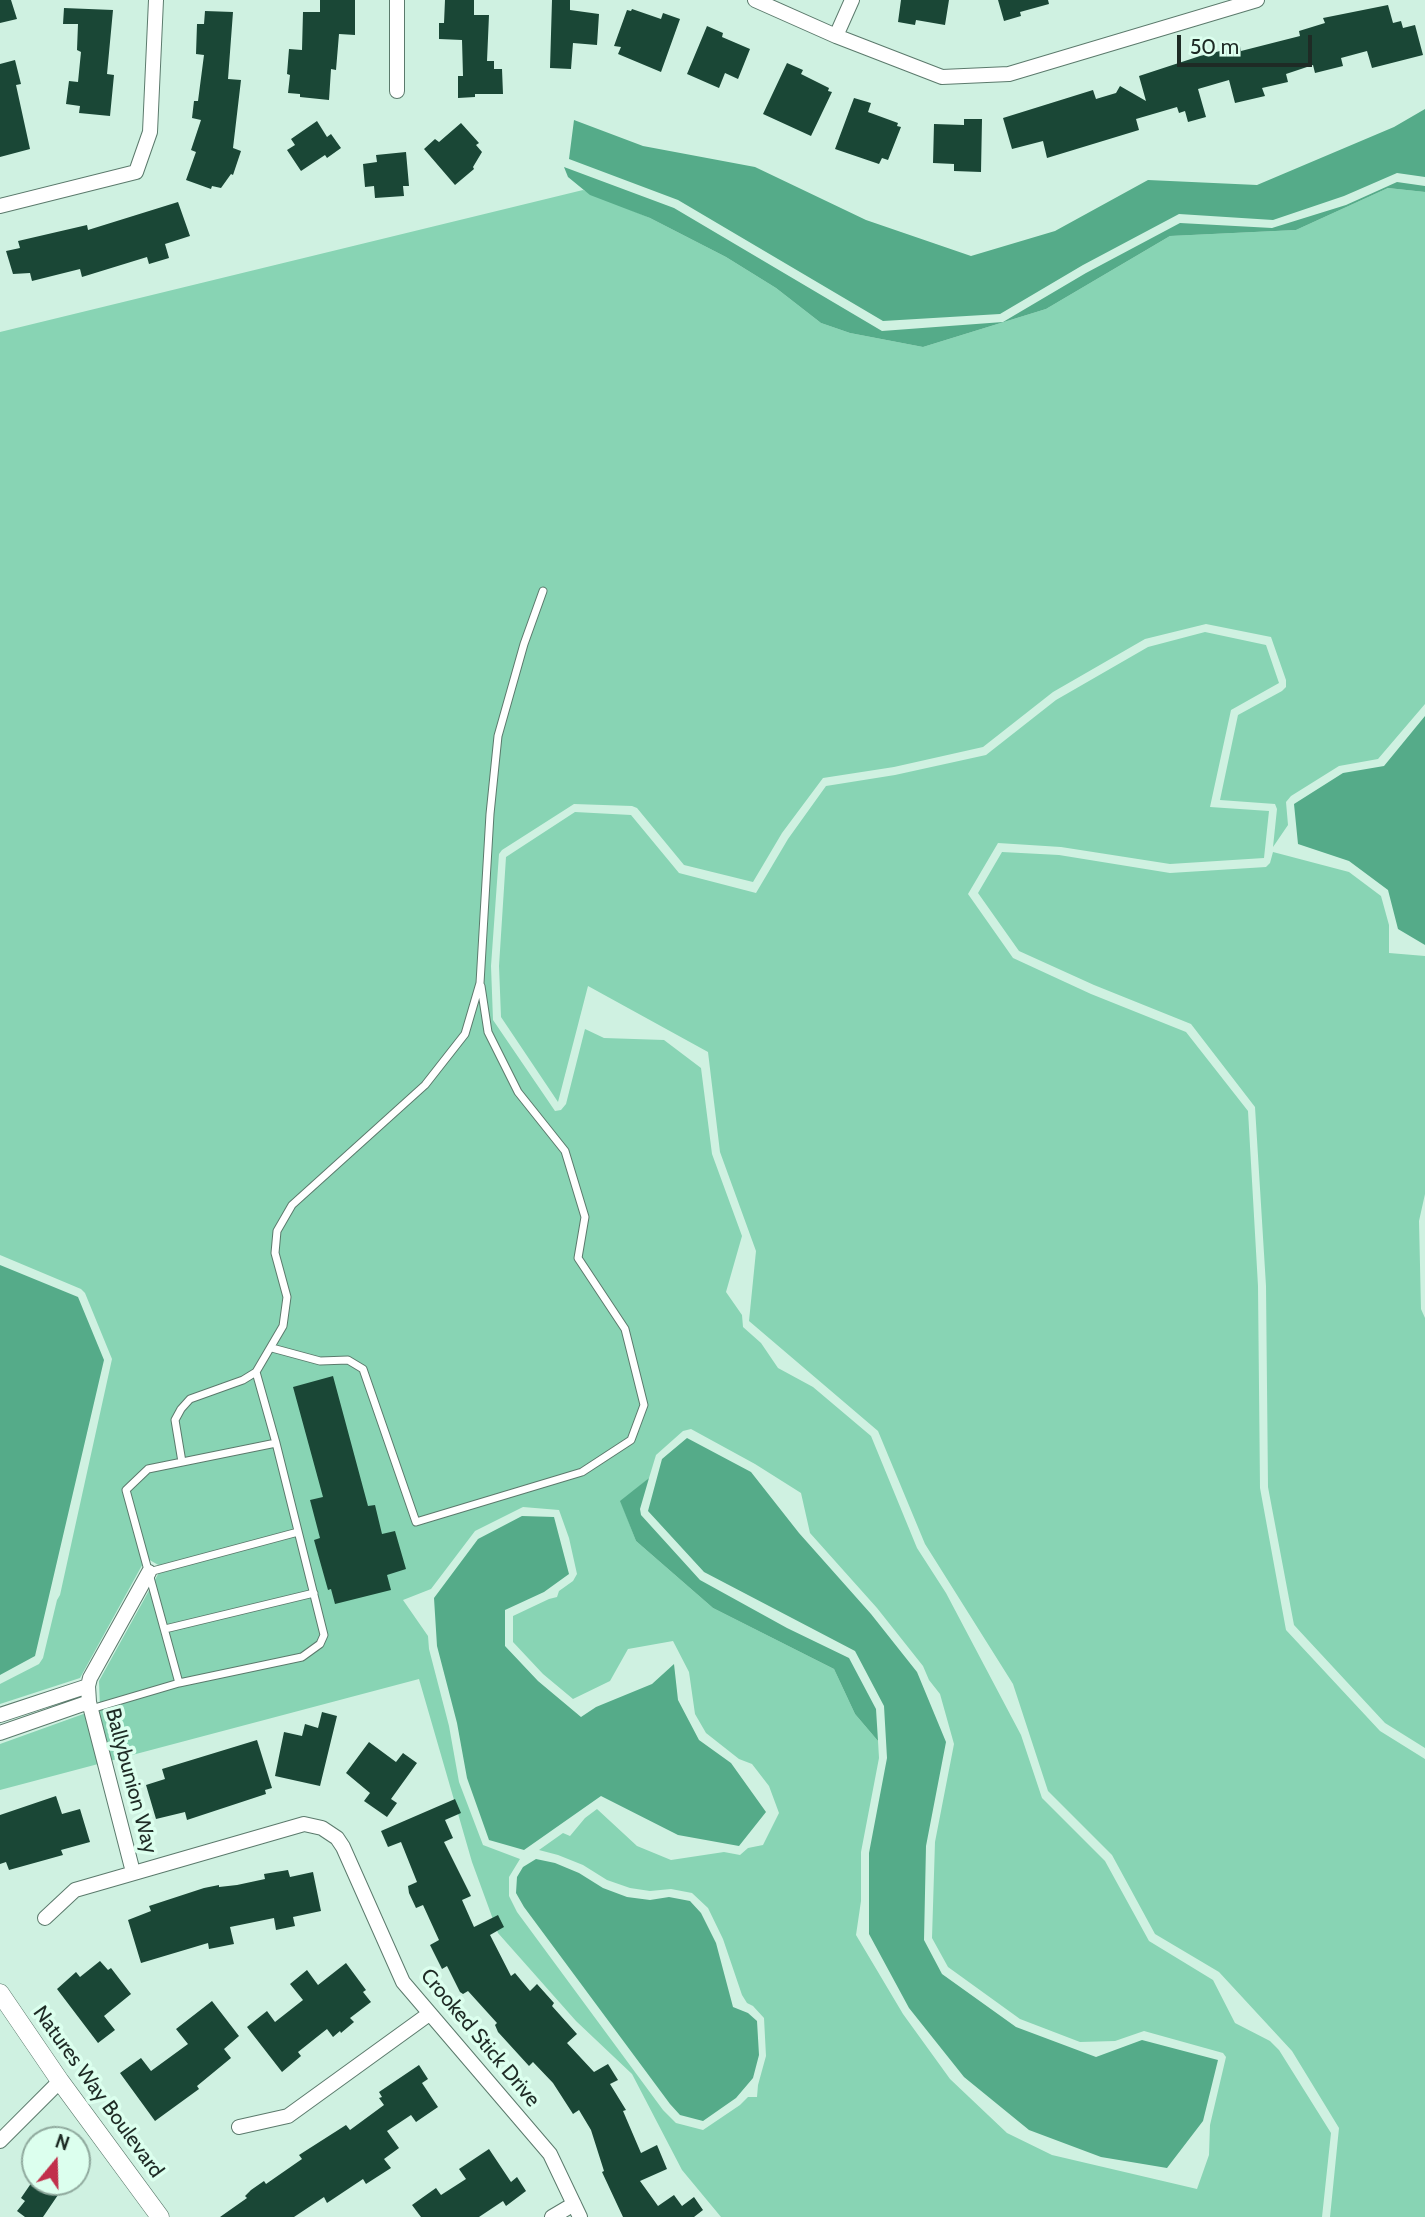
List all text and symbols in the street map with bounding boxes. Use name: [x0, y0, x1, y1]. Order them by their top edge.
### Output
scale bar: [1180, 21, 1315, 65]
text: 50 m: [1190, 34, 1239, 59]
street label: Ballybunion Way: [100, 1706, 162, 1856]
street label: Crooked Stick Drive: [415, 1964, 545, 2112]
street label: Natures Way Boulevard: [27, 2001, 169, 2183]
north arrow: [21, 2126, 91, 2196]

